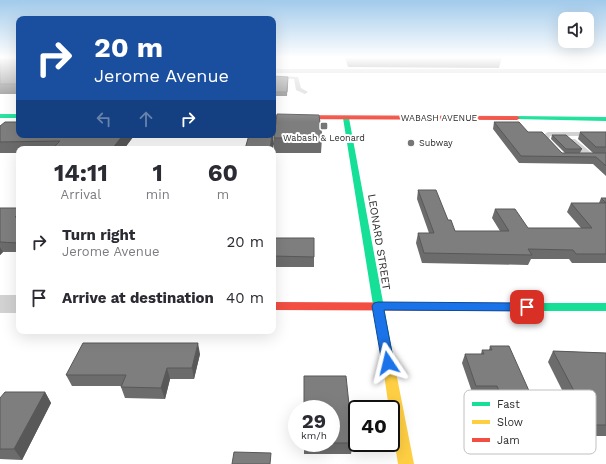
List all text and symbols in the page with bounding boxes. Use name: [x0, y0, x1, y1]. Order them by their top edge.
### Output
map controls: [558, 12, 594, 48]
button: sound: [558, 12, 594, 48]
text: 20 m: [94, 31, 163, 64]
icon: right: [28, 32, 80, 84]
text: Jerome Avenue: [94, 65, 229, 86]
icon: left: [93, 108, 115, 130]
icon: ahead: [135, 108, 157, 130]
icon: right: [177, 108, 199, 130]
street label: WABASH AVENUE: [401, 113, 478, 123]
marker: Wabash & Leonard: [319, 121, 329, 131]
place label: Wabash & Leonard: [283, 133, 365, 143]
marker: Subway: [406, 138, 416, 148]
place label: Subway: [419, 138, 453, 148]
text: 14:11: [54, 159, 108, 187]
text: 1: [153, 159, 163, 187]
text: 60: [208, 159, 238, 187]
text: Arrival: [61, 187, 101, 202]
text: min: [146, 187, 170, 202]
text: m: [217, 187, 229, 202]
street label: LEONARD STREET: [365, 193, 393, 291]
text: Turn right: [62, 226, 135, 244]
icon: right: [28, 231, 50, 253]
text: 20 m: [227, 233, 264, 251]
text: Jerome Avenue: [62, 244, 159, 259]
icon: arrive: [28, 287, 50, 309]
text: Arrive at destination: [62, 289, 214, 307]
text: 40 m: [226, 289, 264, 307]
pin: [510, 290, 544, 324]
icon: arrive: [516, 296, 538, 318]
position arrow: [367, 342, 409, 384]
legend: [464, 390, 596, 454]
text: Fast: [497, 398, 520, 411]
speed limit sign: 40: [348, 400, 400, 452]
text: 29: [302, 409, 326, 433]
text: Slow: [497, 416, 523, 429]
text: km/h: [301, 430, 327, 441]
text: Jam: [497, 434, 520, 447]

